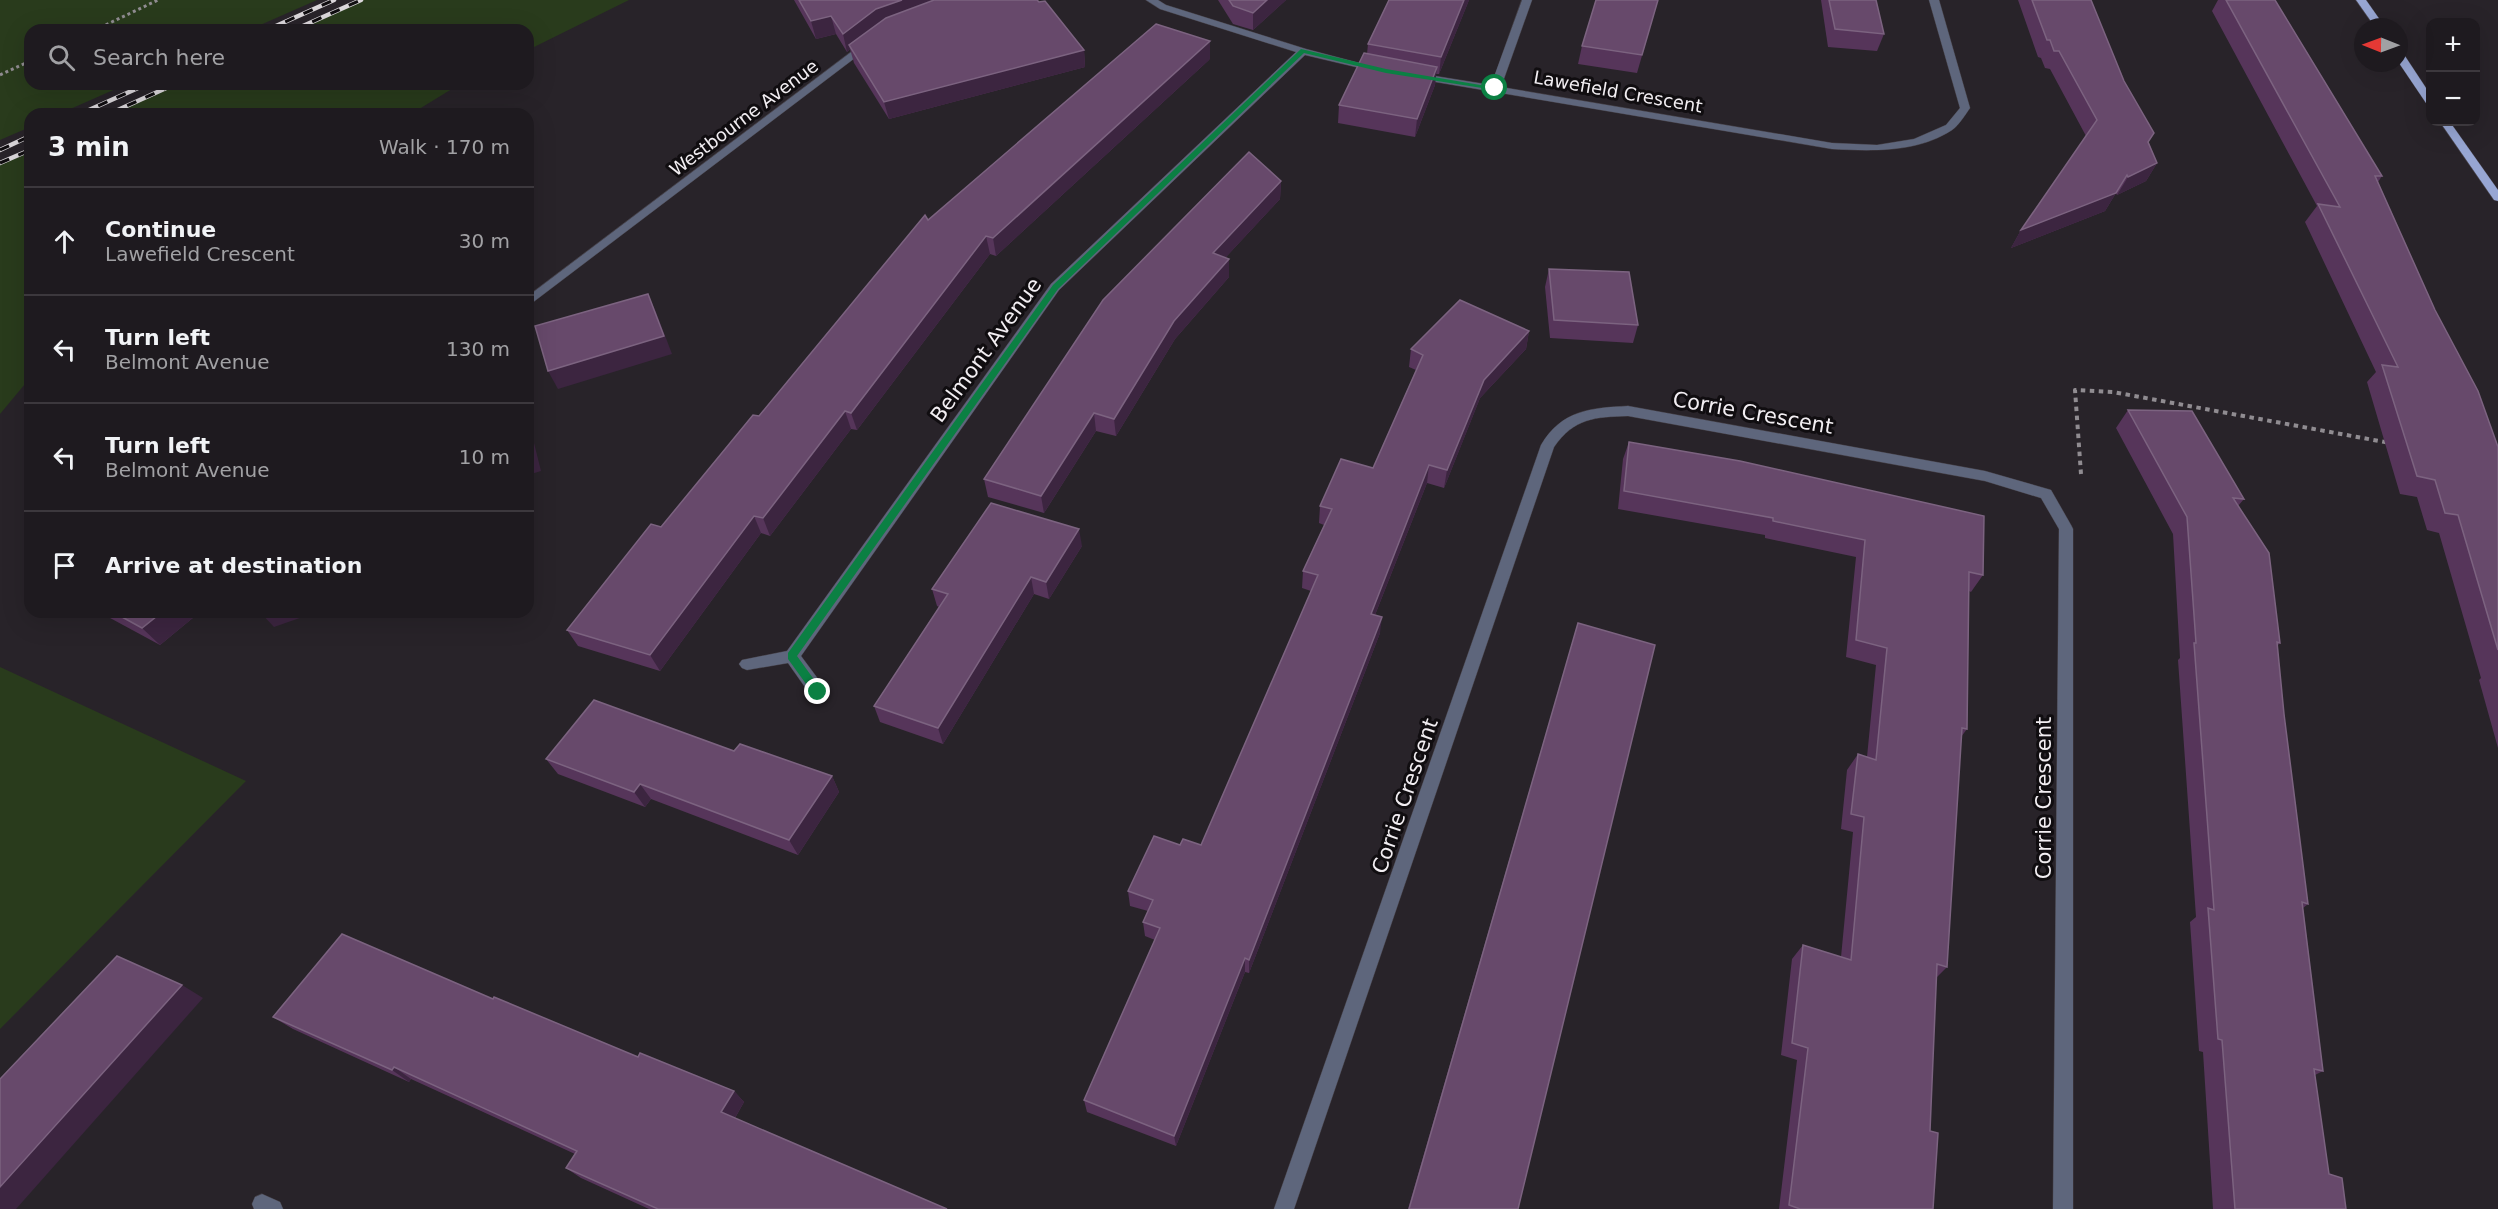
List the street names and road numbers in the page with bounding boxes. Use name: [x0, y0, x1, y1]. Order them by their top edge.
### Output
street label: Westbourne Avenue: [665, 55, 822, 180]
street label: Lawefield Crescent: [1532, 66, 1704, 117]
street label: Belmont Avenue: [926, 273, 1046, 427]
street label: Corrie Crescent: [1671, 387, 1835, 439]
street label: Corrie Crescent: [1367, 715, 1443, 877]
street label: Corrie Crescent: [2032, 717, 2056, 879]

